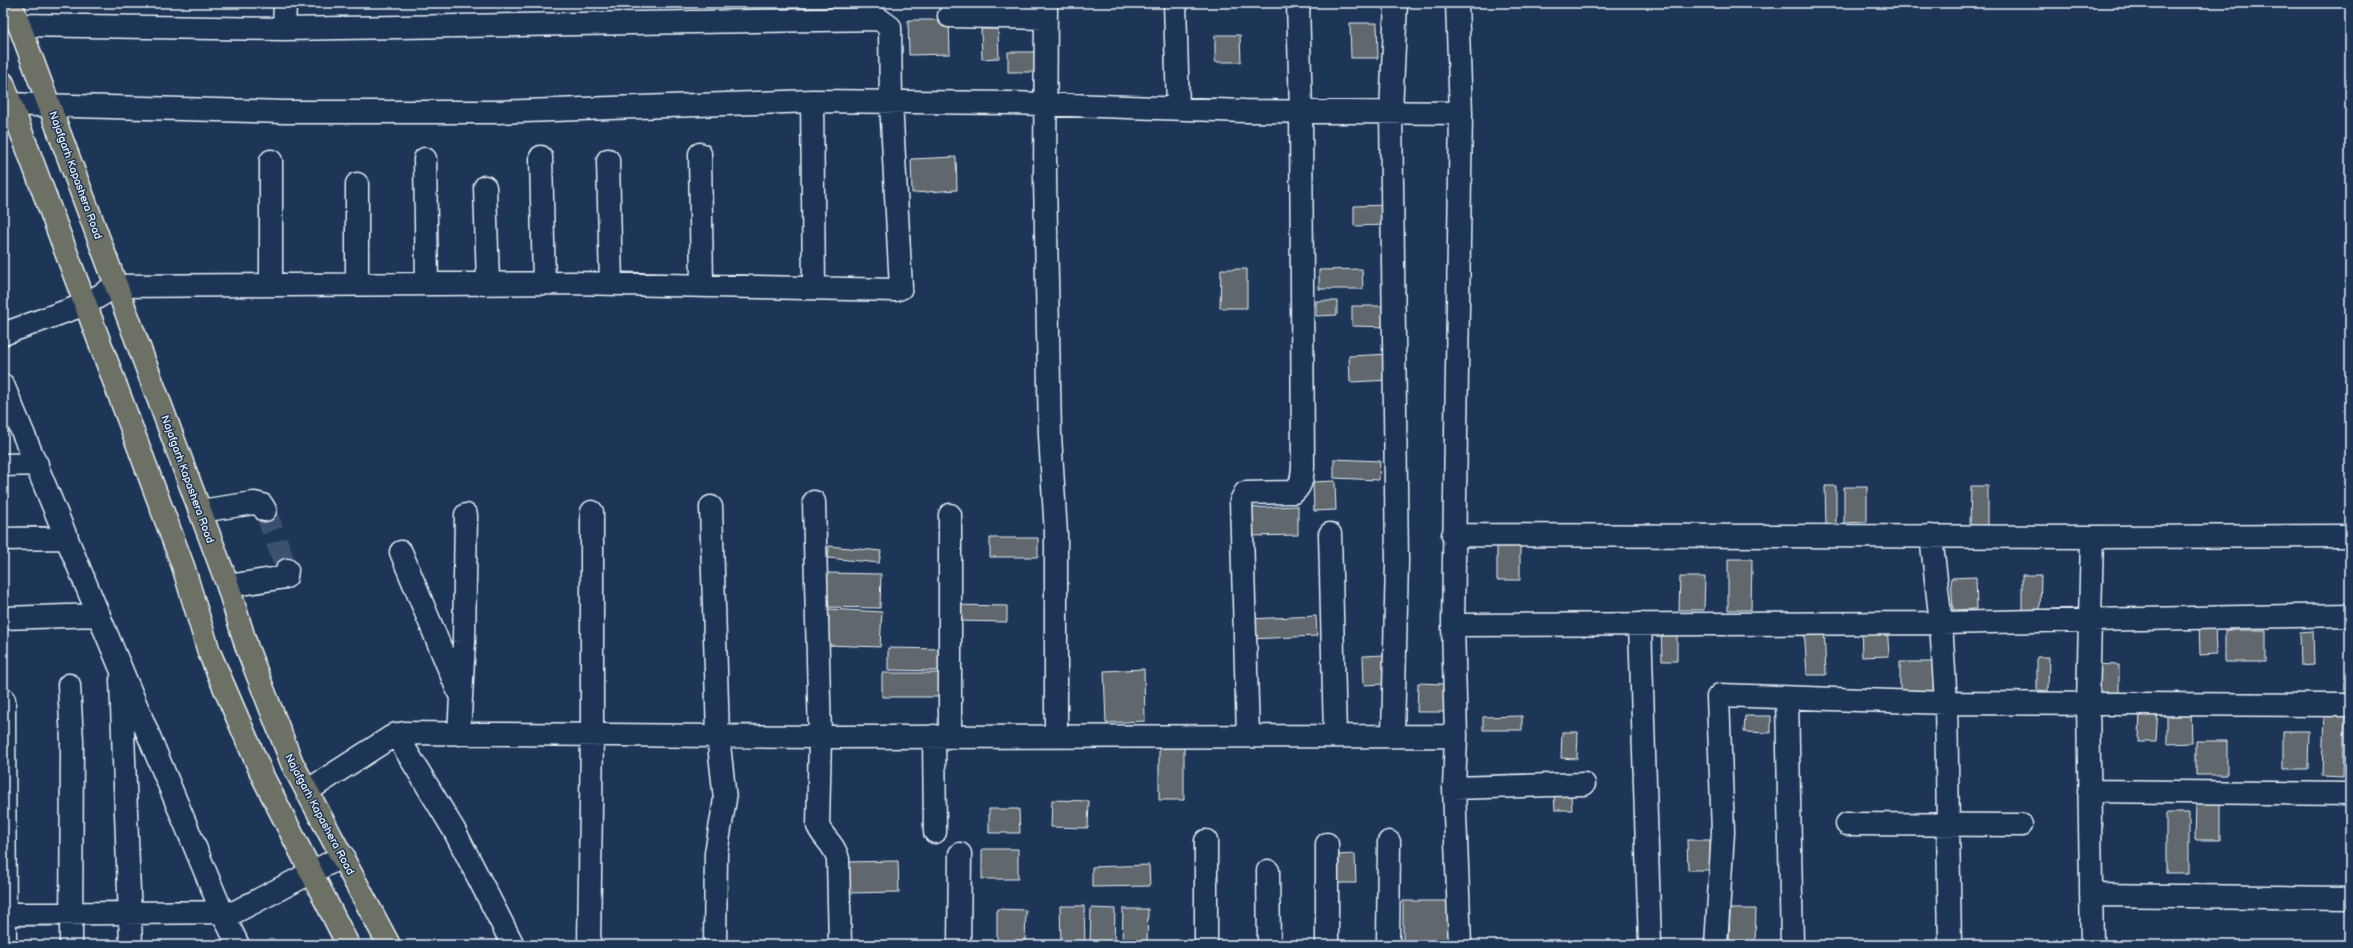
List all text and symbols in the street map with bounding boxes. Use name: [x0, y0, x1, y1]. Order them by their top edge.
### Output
street label: Najafgarh Kapashera Road: [46, 109, 105, 241]
street label: Najafgarh Kapashera Road: [158, 413, 217, 545]
street label: Najafgarh Kapashera Road: [282, 751, 357, 877]

